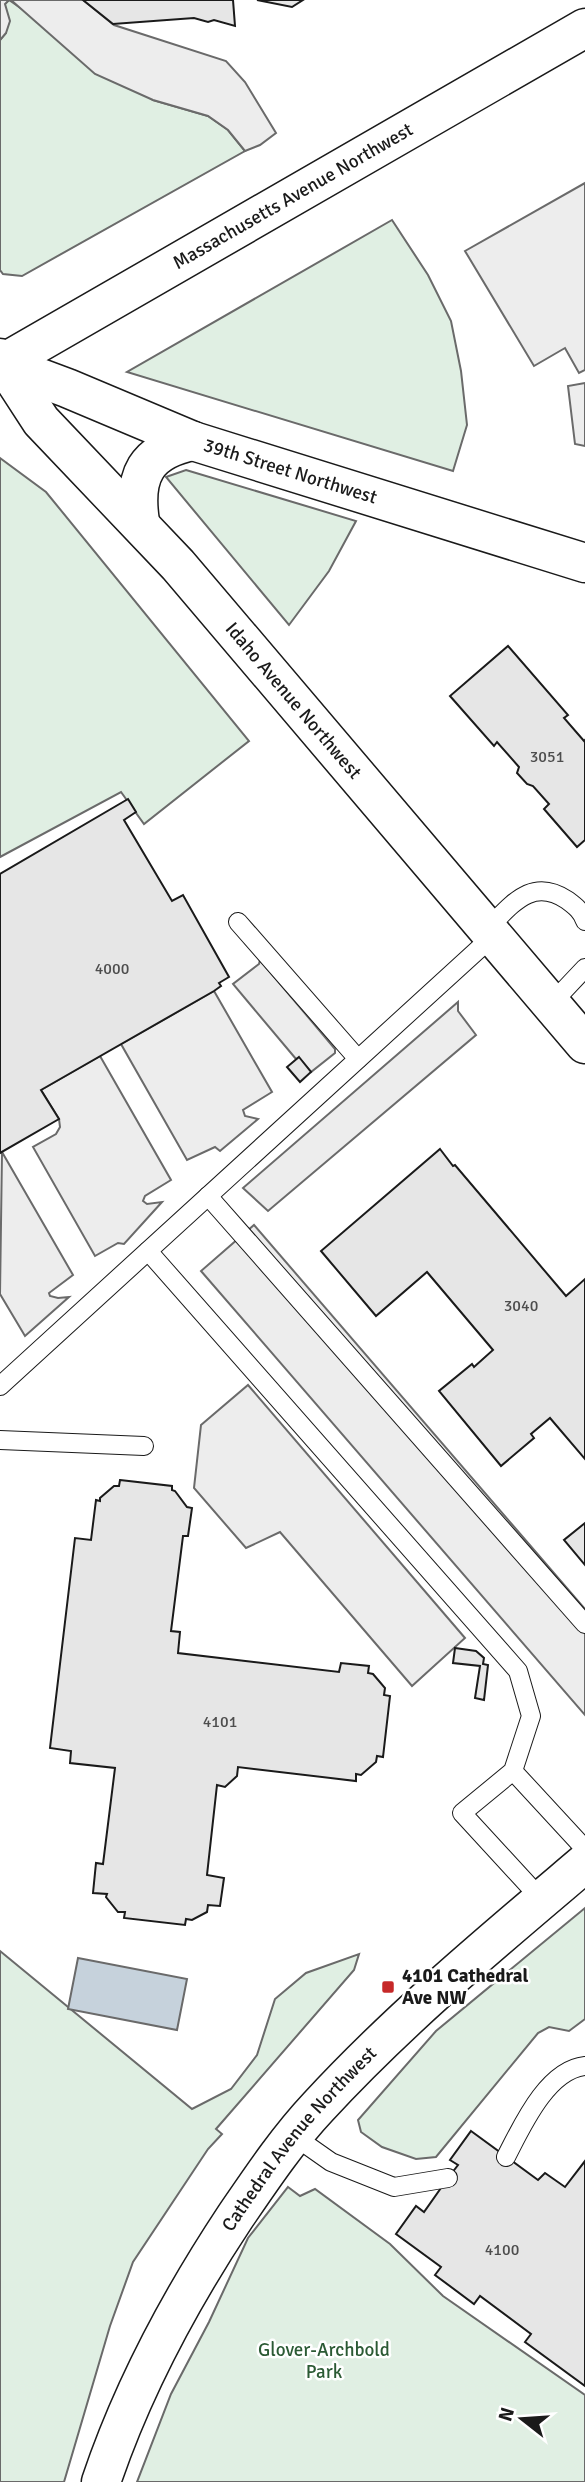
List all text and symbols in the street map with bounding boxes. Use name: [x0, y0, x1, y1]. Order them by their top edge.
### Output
street label: Massachusetts Avenue Northwest: [169, 118, 418, 275]
street label: 39th Street Northwest: [201, 433, 380, 510]
street label: Idaho Avenue Northwest: [220, 617, 367, 784]
house number: 3051: [530, 747, 564, 767]
house number: 4000: [95, 959, 129, 979]
house number: 3040: [504, 1296, 538, 1316]
house number: 4101: [203, 1712, 237, 1732]
place label: 4101 Cathedral Ave NW: [402, 1964, 529, 2010]
marker: 4101 Cathedral Ave NW: [380, 1979, 396, 1995]
street label: Cathedral Avenue Northwest: [217, 2041, 382, 2236]
house number: 4100: [485, 2240, 519, 2260]
park label: Glover-Archbold Park: [258, 2338, 390, 2384]
north arrow: [487, 2384, 557, 2454]
text: N: [493, 2404, 520, 2424]

